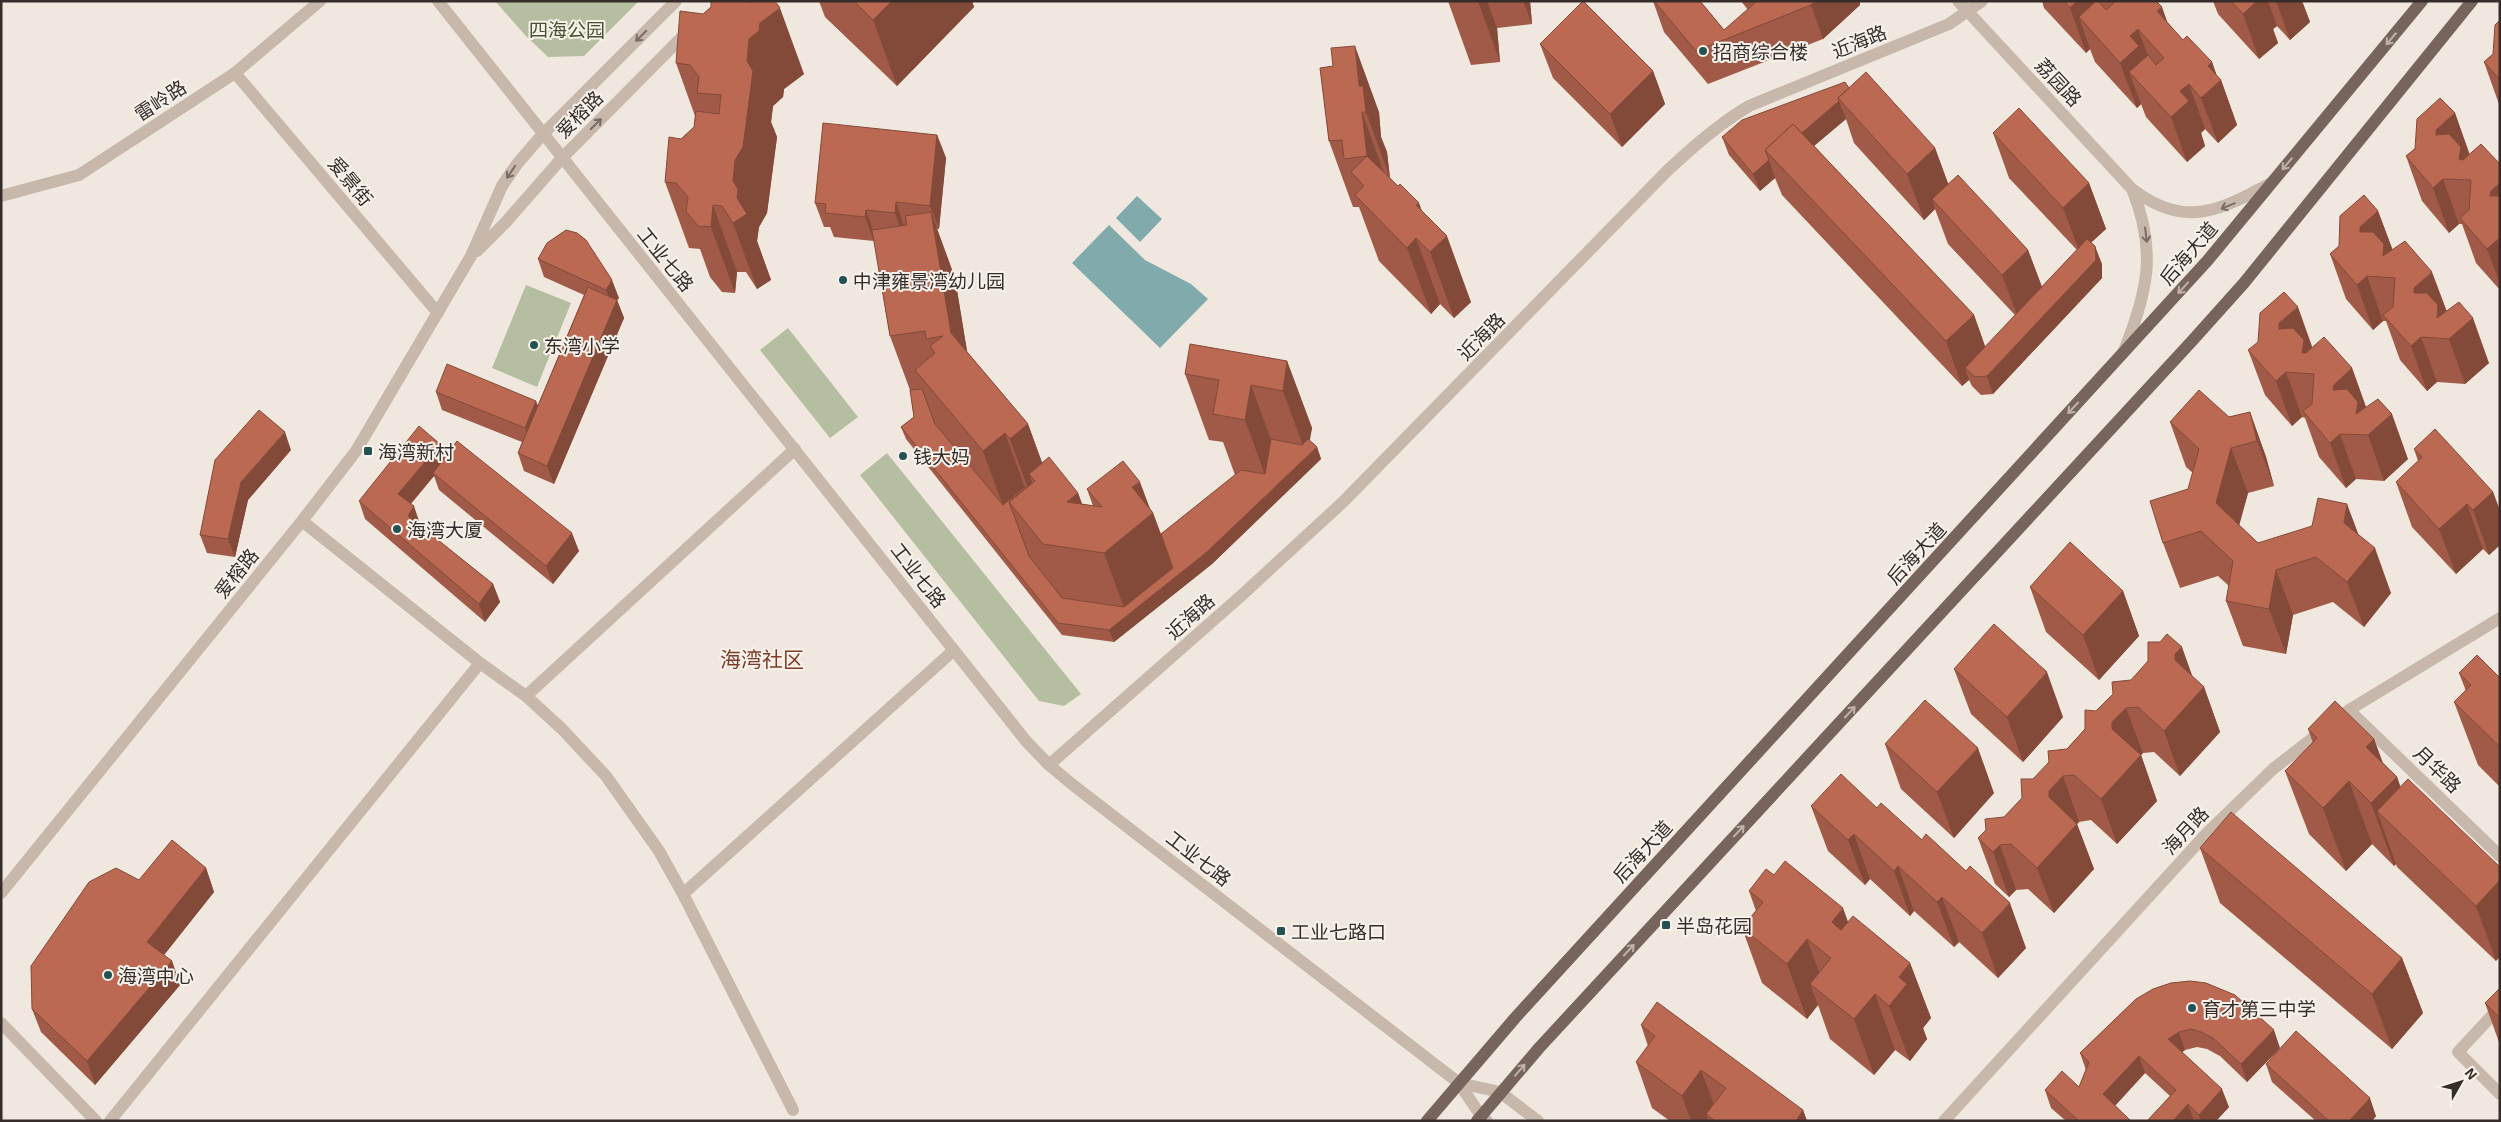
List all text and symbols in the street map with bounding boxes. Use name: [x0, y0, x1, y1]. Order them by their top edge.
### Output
park label: 四海公园: [529, 18, 605, 41]
street label: 近海路: [1828, 20, 1890, 62]
one-way arrow: [635, 30, 647, 42]
one-way arrow: [2386, 32, 2397, 45]
place label: 招商综合楼: [1713, 40, 1808, 63]
marker: 招商综合楼: [1697, 45, 1709, 57]
street label: 荔园路: [2031, 53, 2087, 111]
street label: 雷岭路: [130, 75, 190, 125]
street label: 爱榕路: [551, 86, 607, 142]
one-way arrow: [590, 118, 602, 130]
street label: 爱景街: [324, 152, 378, 210]
one-way arrow: [2282, 157, 2293, 170]
one-way arrow: [506, 165, 516, 179]
one-way arrow: [2221, 201, 2236, 211]
street label: 后海大道: [2154, 217, 2222, 289]
street label: 工业七路: [633, 222, 699, 296]
one-way arrow: [2141, 227, 2151, 243]
place label: 中津雍景湾幼儿园: [853, 269, 1005, 292]
marker: 中津雍景湾幼儿园: [837, 274, 849, 286]
one-way arrow: [2177, 282, 2189, 295]
street label: 近海路: [1453, 308, 1509, 364]
place label: 东湾小学: [544, 334, 620, 357]
marker: 东湾小学: [528, 339, 540, 351]
one-way arrow: [2068, 402, 2079, 415]
place label: 海湾新村: [378, 440, 454, 463]
marker: 海湾新村: [362, 445, 374, 457]
place label: 钱大妈: [913, 445, 970, 468]
marker: 钱大妈: [897, 450, 909, 462]
street label: 后海大道: [1882, 517, 1950, 589]
place label: 海湾大厦: [407, 518, 483, 541]
marker: 海湾大厦: [391, 523, 403, 535]
street label: 工业七路: [887, 538, 951, 612]
street label: 爱榕路: [209, 544, 263, 602]
street label: 近海路: [1161, 588, 1219, 644]
district label: 海湾社区: [720, 646, 804, 671]
one-way arrow: [1844, 705, 1856, 718]
street label: 月华路: [2410, 741, 2466, 797]
street label: 海月路: [2157, 801, 2213, 859]
street label: 后海大道: [1608, 815, 1676, 887]
one-way arrow: [1733, 825, 1745, 838]
street label: 工业七路: [1162, 826, 1236, 890]
place label: 半岛花园: [1676, 914, 1752, 937]
marker: 半岛花园: [1660, 919, 1672, 931]
place label: 工业七路口: [1291, 920, 1386, 943]
marker: 工业七路口: [1275, 925, 1287, 937]
one-way arrow: [1623, 944, 1635, 957]
place label: 海湾中心: [118, 964, 194, 987]
marker: 海湾中心: [102, 969, 114, 981]
place label: 育才第三中学: [2202, 997, 2316, 1020]
marker: 育才第三中学: [2186, 1002, 2198, 1014]
north arrow: [2436, 1057, 2486, 1107]
one-way arrow: [1514, 1064, 1525, 1077]
text: N: [2462, 1064, 2481, 1083]

